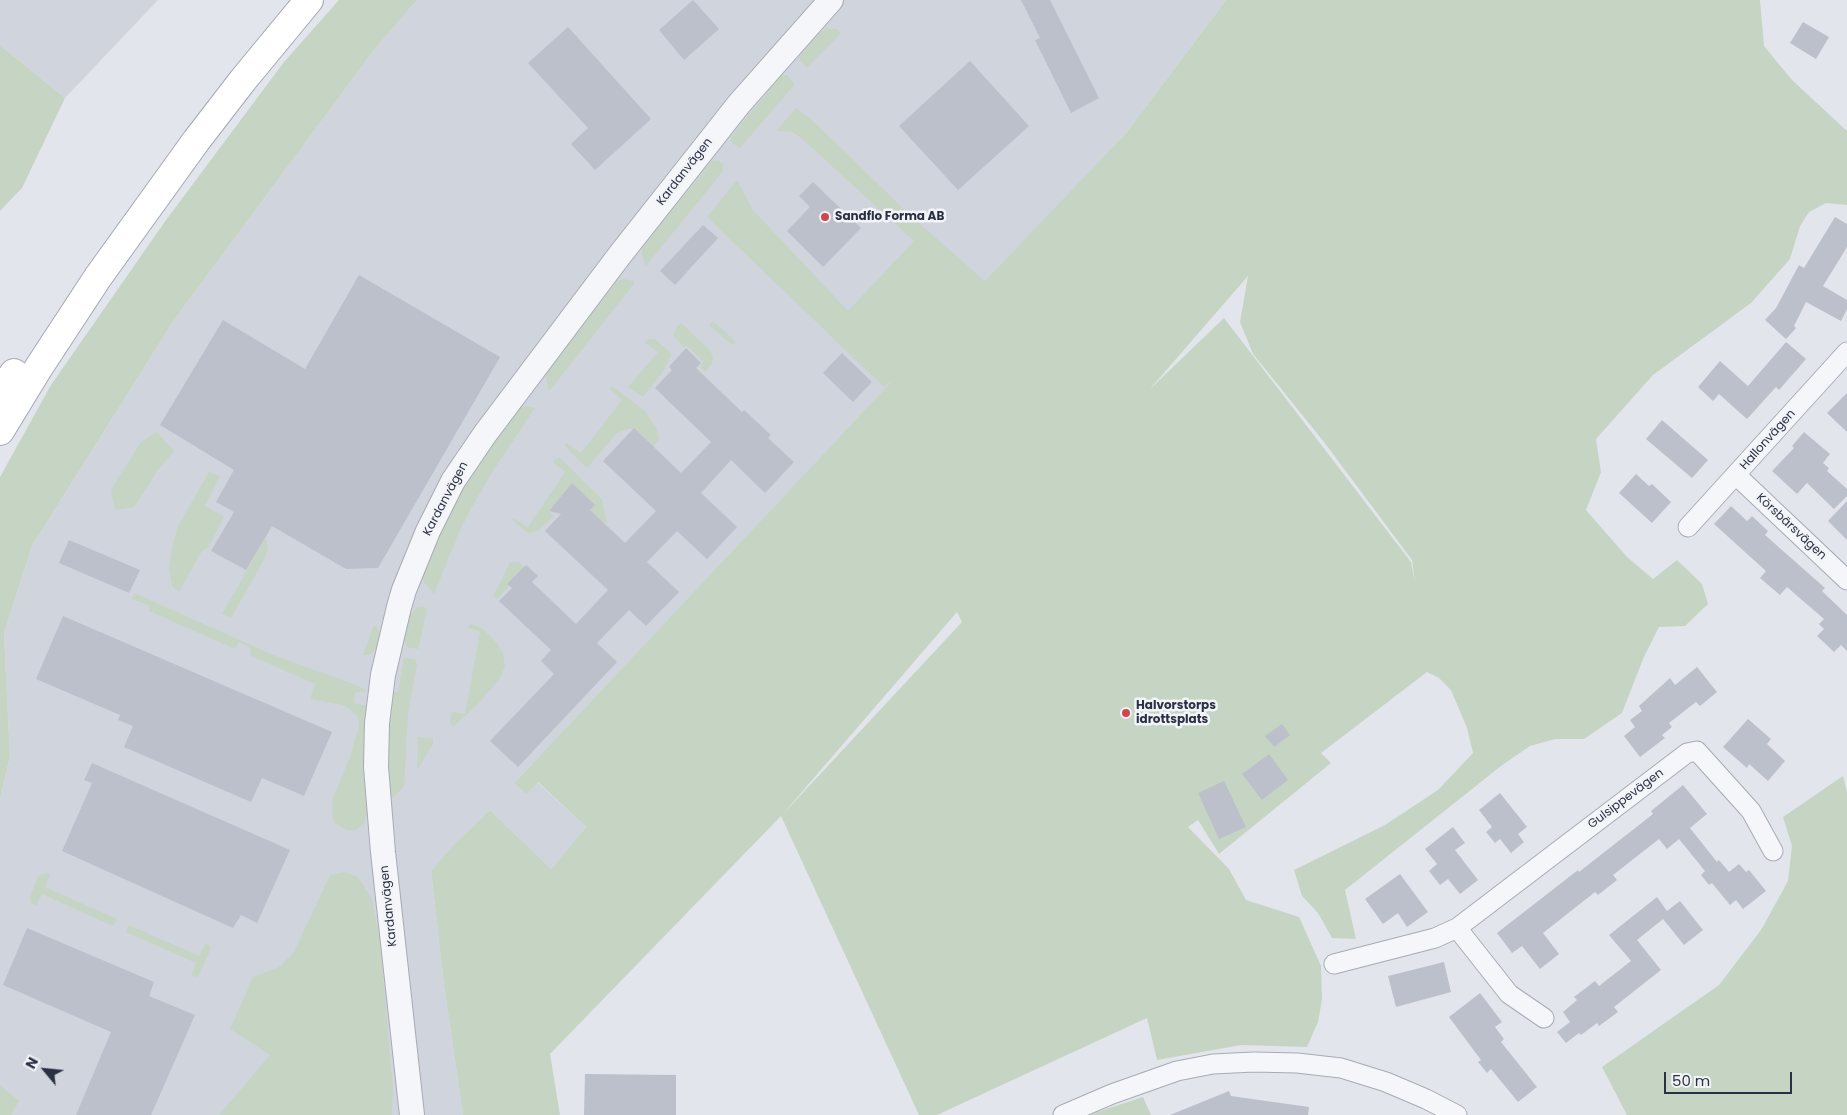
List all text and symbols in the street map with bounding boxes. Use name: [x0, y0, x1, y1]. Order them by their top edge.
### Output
street label: Kardanvägen: [654, 135, 716, 209]
place label: Sandflo Forma AB: [835, 210, 944, 224]
marker: Sandflo Forma AB: [819, 211, 831, 223]
street label: Hallonvägen: [1737, 407, 1799, 473]
street label: Kardanvägen: [420, 460, 472, 538]
street label: Körsbärsvägen: [1753, 491, 1829, 563]
place label: Halvorstorps idrottsplats: [1136, 699, 1216, 727]
marker: Halvorstorps idrottsplats: [1120, 707, 1132, 719]
street label: Gulsippevägen: [1585, 766, 1667, 832]
street label: Kardanvägen: [378, 865, 400, 947]
north arrow: [20, 1045, 70, 1095]
text: N: [20, 1054, 43, 1072]
scale bar: [1667, 1062, 1794, 1094]
text: 50 m: [1672, 1070, 1710, 1091]

